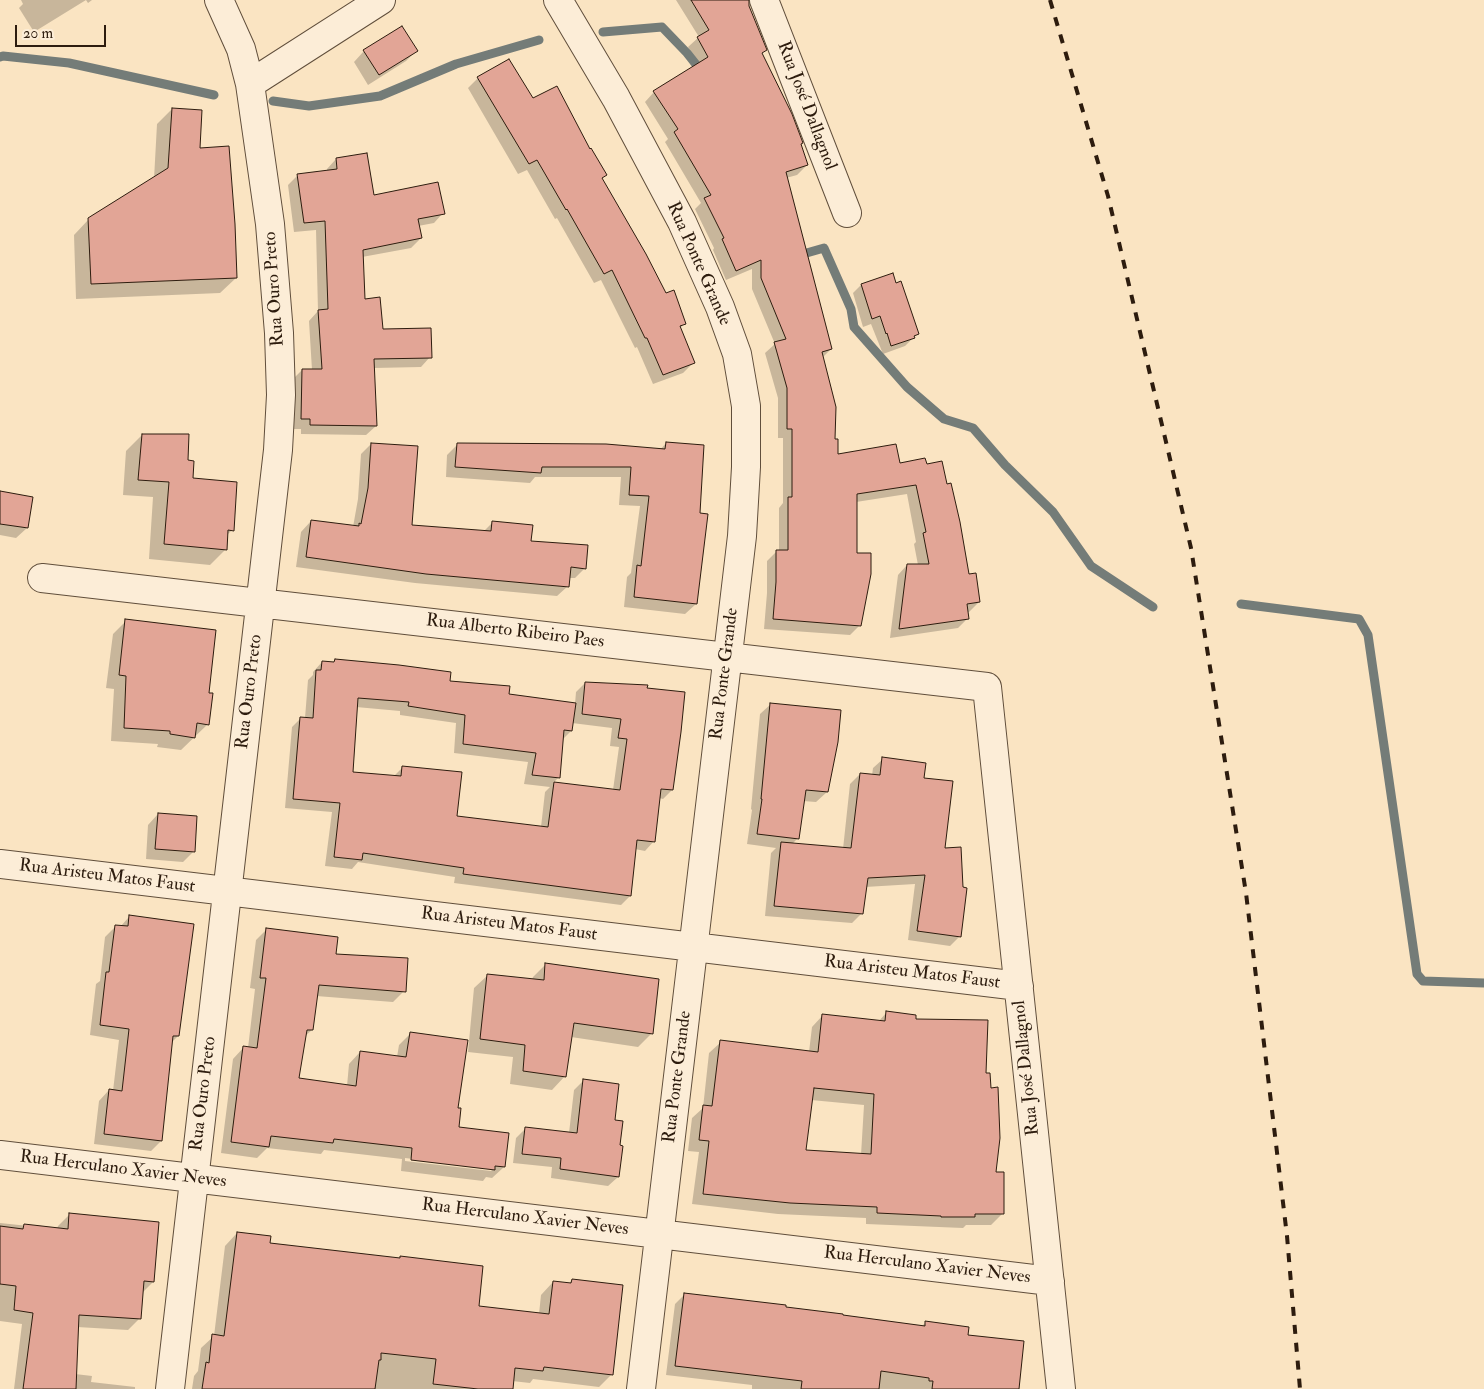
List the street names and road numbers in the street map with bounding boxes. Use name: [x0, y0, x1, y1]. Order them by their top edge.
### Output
street label: Rua José Dallagnol: [772, 39, 840, 173]
street label: Rua Ponte Grande: [661, 199, 735, 329]
street label: Rua Ouro Preto: [260, 231, 290, 347]
street label: Rua Ponte Grande: [706, 607, 744, 741]
street label: Rua Alberto Ribeiro Paes: [425, 610, 605, 654]
street label: Rua Ouro Preto: [232, 633, 268, 751]
street label: Rua Aristeu Matos Faust: [18, 855, 196, 899]
street label: Rua Aristeu Matos Faust: [420, 903, 598, 947]
street label: Rua Aristeu Matos Faust: [823, 951, 1001, 995]
street label: Rua José Dallagnol: [1009, 999, 1045, 1137]
street label: Rua Ponte Grande: [659, 1010, 697, 1144]
street label: Rua Ouro Preto: [186, 1035, 222, 1153]
street label: Rua Herculano Xavier Neves: [18, 1147, 228, 1193]
street label: Rua Herculano Xavier Neves: [420, 1195, 630, 1241]
street label: Rua Herculano Xavier Neves: [822, 1243, 1032, 1289]

